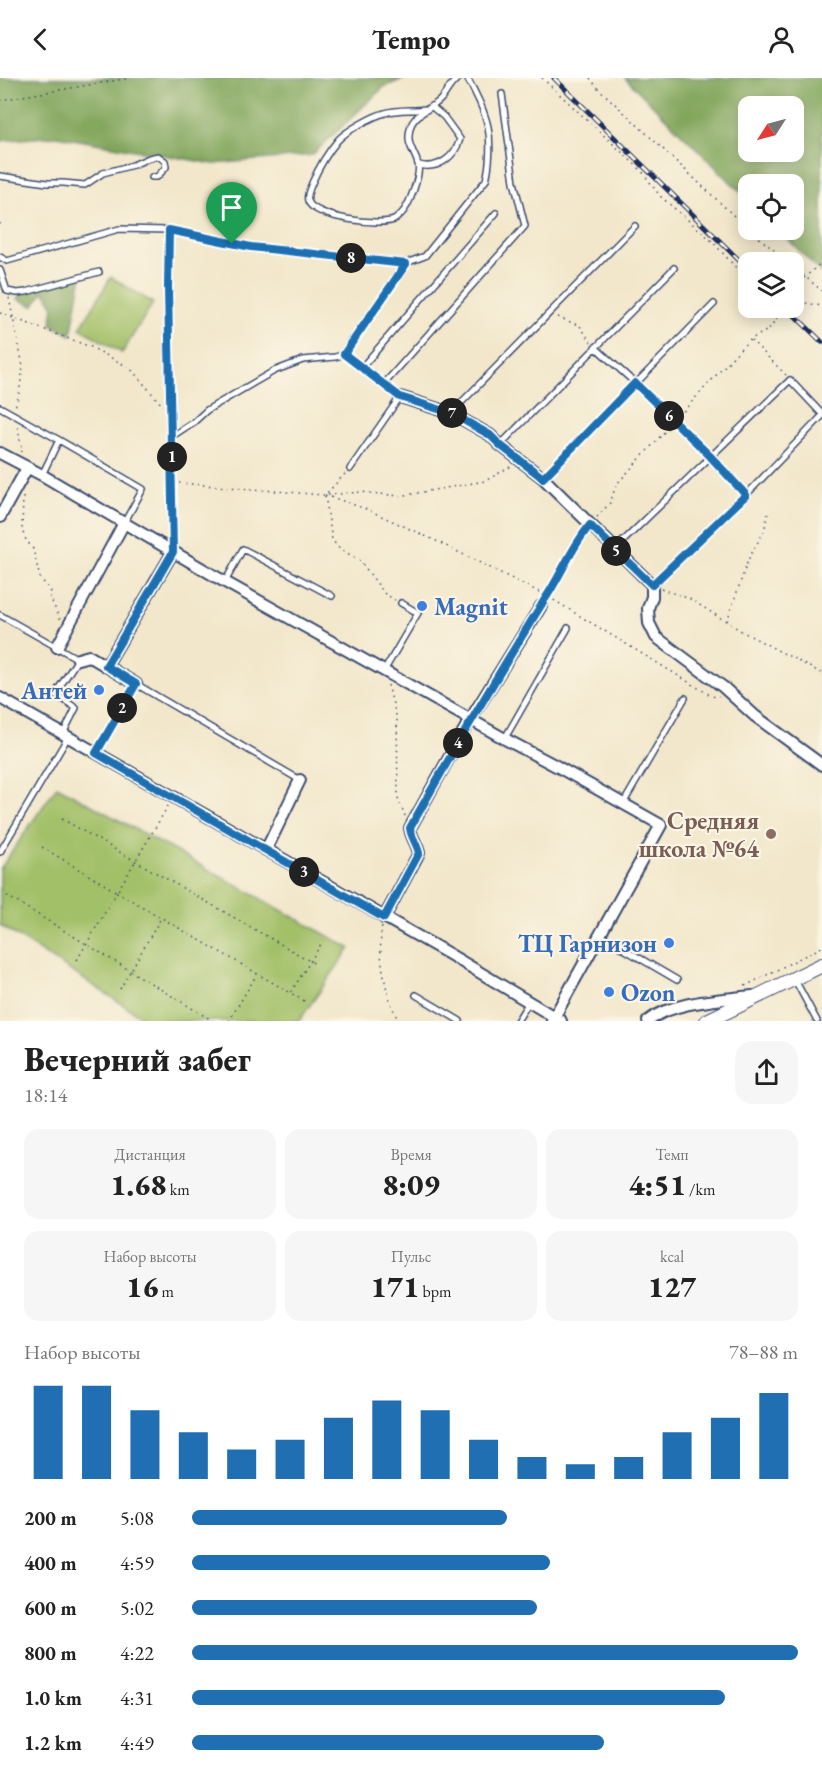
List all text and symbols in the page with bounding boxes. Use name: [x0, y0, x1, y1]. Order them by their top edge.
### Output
text: Tempo: [372, 22, 450, 57]
icon: back: [24, 23, 57, 56]
icon: person: [765, 23, 798, 56]
north arrow: [738, 96, 804, 162]
map controls: [738, 96, 804, 318]
button: locate: [738, 174, 804, 240]
pin: [206, 182, 257, 244]
icon: arrive: [215, 191, 248, 224]
pin: 8: [336, 243, 366, 273]
text: 8: [347, 247, 355, 268]
button: layers: [738, 252, 804, 318]
pin: 7: [437, 398, 467, 428]
pin: 6: [654, 401, 684, 431]
text: 7: [448, 402, 456, 423]
text: 6: [665, 405, 673, 426]
pin: 1: [157, 442, 187, 472]
text: 1: [168, 446, 176, 467]
pin: 5: [601, 536, 631, 566]
text: 5: [612, 540, 620, 561]
place label: Magnit: [434, 591, 508, 623]
marker: Magnit: [415, 599, 429, 613]
place label: Антей: [20, 675, 87, 706]
marker: Антей: [92, 683, 106, 697]
pin: 2: [107, 693, 137, 723]
text: 2: [118, 697, 126, 718]
pin: 4: [443, 728, 473, 758]
text: 4: [454, 732, 462, 753]
place label: Средняя школа №64: [639, 805, 759, 864]
marker: Средняя школа №64: [764, 827, 778, 841]
pin: 3: [289, 857, 319, 887]
text: 3: [300, 861, 308, 882]
place label: ТЦ Гарнизон: [518, 928, 657, 959]
marker: ТЦ Гарнизон: [662, 936, 676, 950]
place label: Ozon: [621, 977, 676, 1008]
marker: Ozon: [602, 985, 616, 999]
text: Вечерний забег: [24, 1038, 251, 1081]
button: share: [735, 1041, 798, 1104]
text: 18:14: [24, 1082, 67, 1108]
text: Дистанция: [114, 1144, 186, 1165]
text: Время: [390, 1144, 432, 1165]
text: Темп: [655, 1144, 689, 1165]
text: 1.68: [110, 1165, 166, 1204]
text: 8:09: [382, 1165, 440, 1204]
text: 4:51: [629, 1165, 686, 1204]
text: km: [166, 1179, 190, 1200]
text: /km: [686, 1179, 715, 1200]
text: Набор высоты: [103, 1246, 197, 1267]
text: Пульс: [391, 1246, 431, 1267]
text: kcal: [660, 1246, 684, 1267]
text: 16: [126, 1267, 158, 1306]
text: 171: [371, 1267, 419, 1306]
text: 127: [648, 1267, 696, 1306]
text: m: [158, 1281, 174, 1302]
text: bpm: [419, 1281, 451, 1302]
text: Набор высоты: [24, 1339, 140, 1365]
text: 78–88 m: [729, 1339, 798, 1365]
text: 200 m: [24, 1505, 77, 1531]
text: 5:08: [120, 1505, 154, 1531]
text: 400 m: [24, 1550, 77, 1576]
text: 4:59: [120, 1550, 154, 1576]
text: 600 m: [24, 1595, 77, 1621]
text: 5:02: [120, 1595, 154, 1621]
text: 800 m: [24, 1640, 77, 1666]
text: 4:22: [120, 1640, 154, 1666]
text: 1.0 km: [24, 1685, 82, 1711]
text: 4:31: [120, 1685, 154, 1711]
text: 1.2 km: [24, 1730, 82, 1756]
text: 4:49: [120, 1730, 154, 1756]

